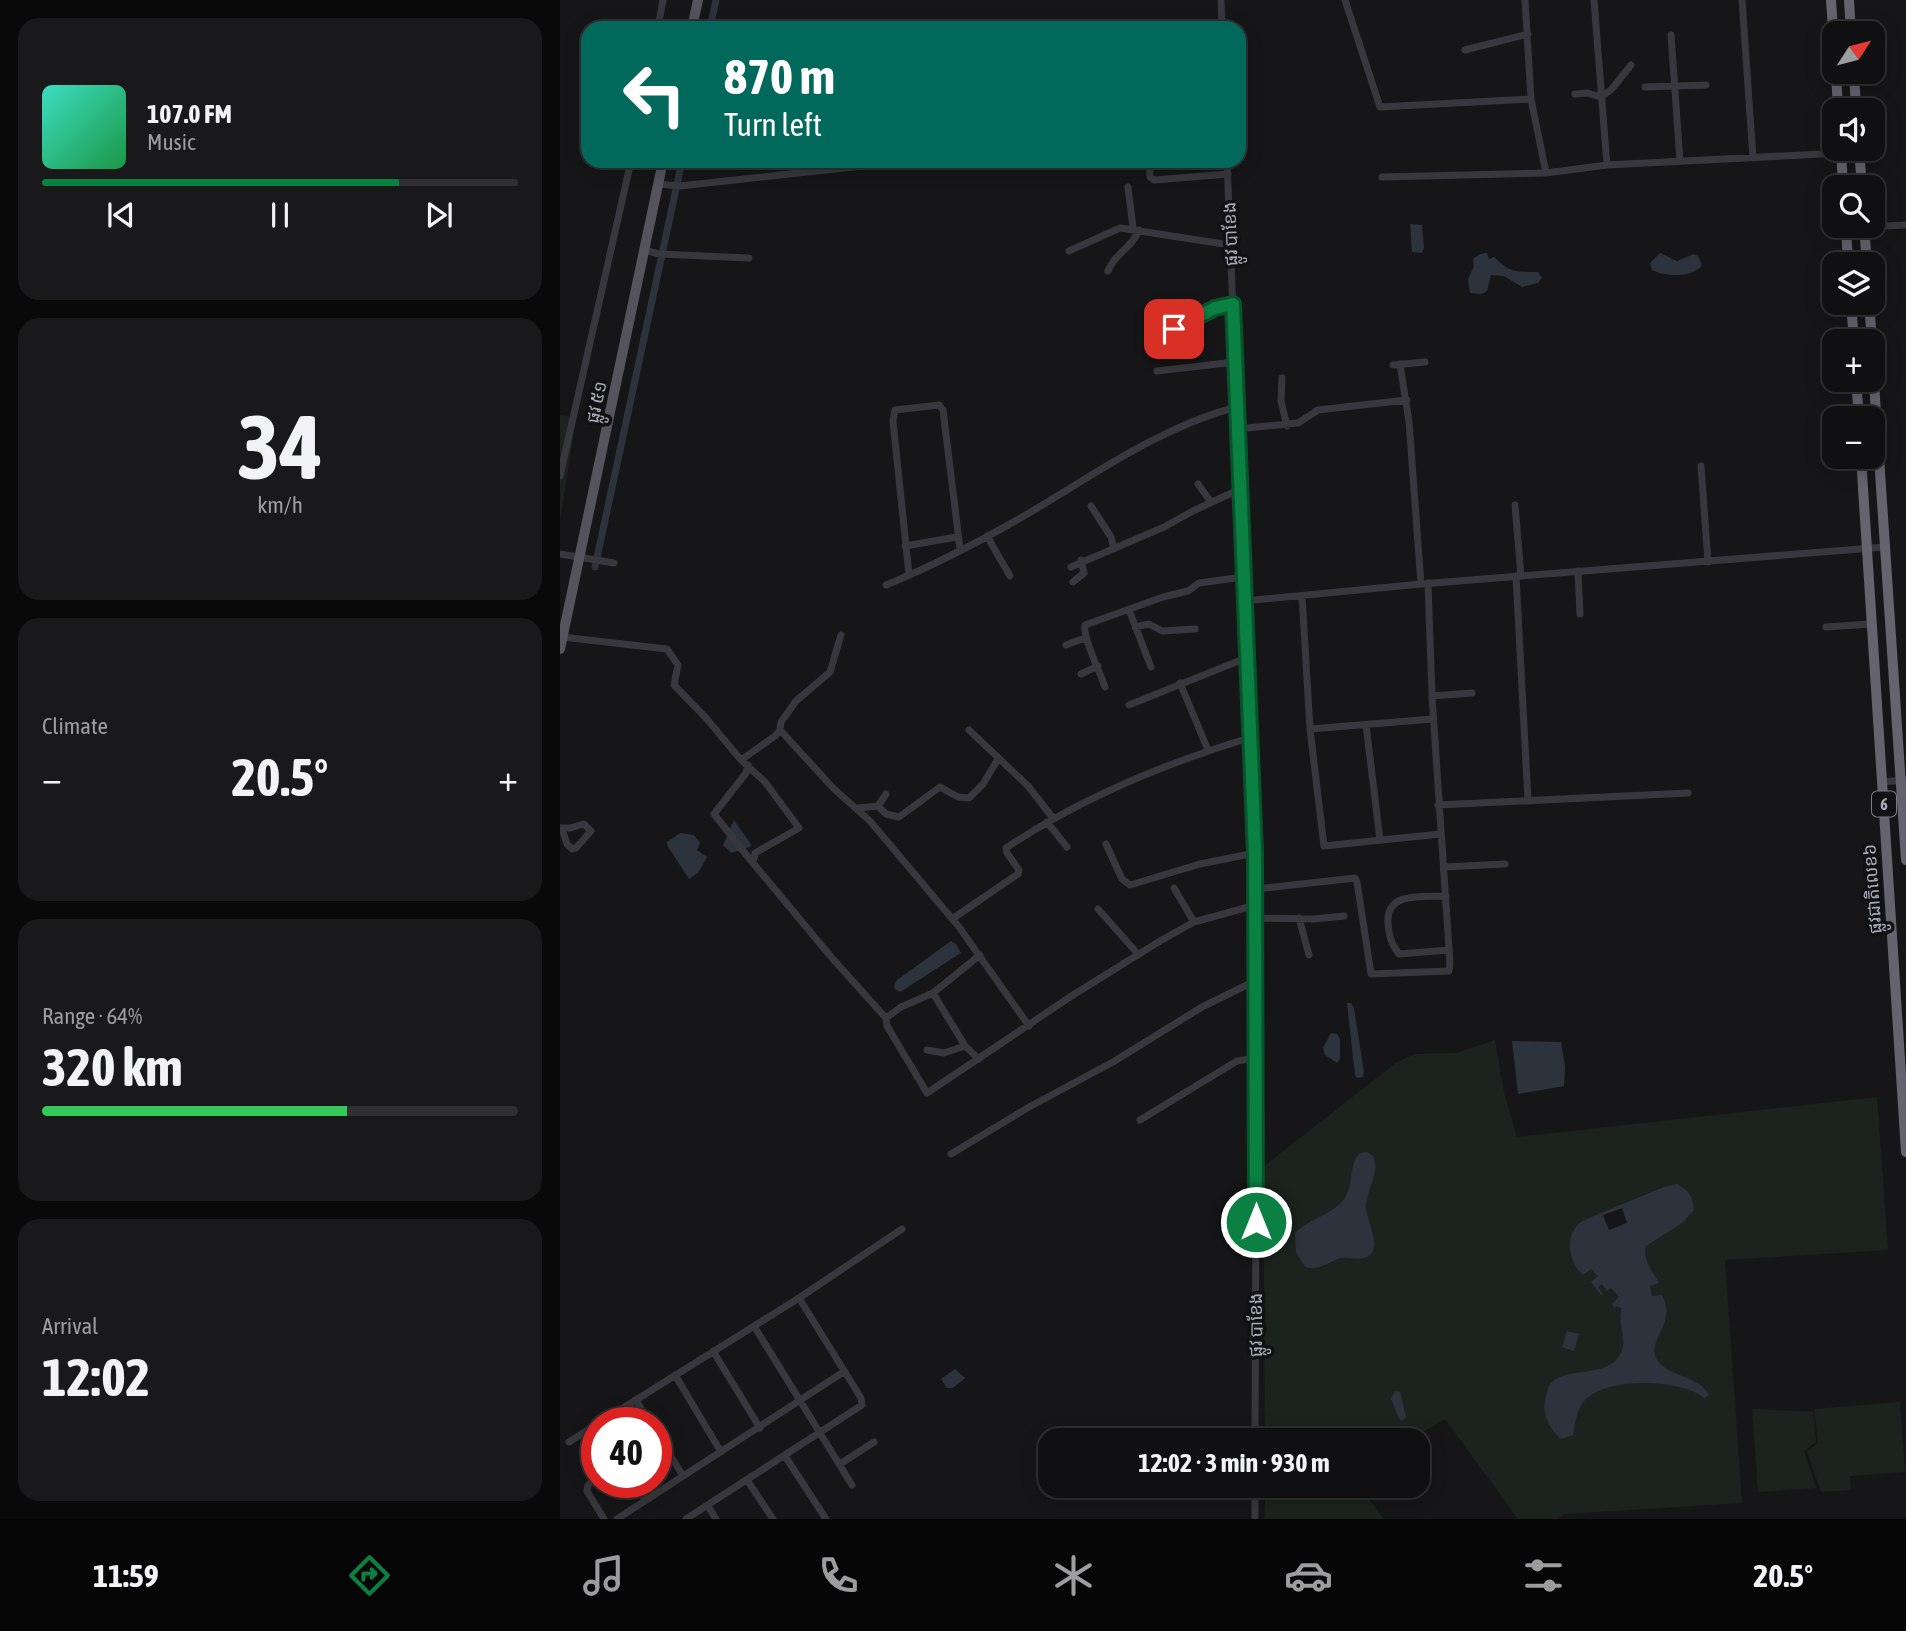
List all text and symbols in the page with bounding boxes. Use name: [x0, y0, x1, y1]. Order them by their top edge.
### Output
north arrow: [1822, 21, 1885, 84]
map controls: [1822, 21, 1885, 469]
text: 870 m: [724, 48, 835, 104]
icon: left: [609, 49, 700, 140]
button: sound: [1822, 98, 1885, 161]
text: 107.0 FM: [147, 99, 232, 129]
text: Turn left: [724, 106, 822, 143]
text: Music: [147, 129, 195, 155]
button: search: [1822, 175, 1885, 238]
icon: previous: [102, 196, 140, 234]
icon: pause: [261, 196, 299, 234]
icon: next: [420, 196, 458, 234]
street label: ផ្លូវ បាខែង: [1218, 201, 1248, 267]
button: layers: [1822, 252, 1885, 315]
pin: [1144, 299, 1204, 359]
icon: arrive: [1155, 310, 1193, 348]
button: +: [1822, 329, 1885, 392]
street label: ផ្លូវ ៥១: [581, 379, 617, 426]
text: 34: [237, 394, 323, 498]
button: −: [1822, 406, 1885, 469]
text: km/h: [257, 492, 303, 518]
text: Climate: [42, 713, 108, 739]
text: 20.5°: [232, 747, 328, 807]
text: −: [42, 756, 62, 799]
text: +: [498, 756, 518, 799]
road number: 6: [1872, 792, 1896, 817]
street label: ផ្លូវជាតិលេខ៦: [1858, 843, 1892, 935]
text: Range · 64%: [42, 1003, 142, 1029]
text: 320 km: [42, 1037, 183, 1097]
position arrow: [1219, 1185, 1293, 1259]
street label: ផ្លូវ បាខែង: [1245, 1293, 1272, 1357]
text: Arrival: [42, 1313, 98, 1339]
text: 12:02: [42, 1347, 150, 1407]
speed limit sign: 40: [581, 1407, 672, 1498]
text: 12:02 · 3 min · 930 m: [1138, 1448, 1330, 1478]
icon: directions: [345, 1551, 394, 1600]
icon: music: [579, 1551, 628, 1600]
icon: phone: [814, 1551, 863, 1600]
icon: climate: [1049, 1551, 1098, 1600]
icon: car: [1284, 1551, 1333, 1600]
icon: filters: [1519, 1551, 1568, 1600]
text: 11:59: [93, 1557, 159, 1594]
text: 20.5°: [1753, 1557, 1813, 1594]

